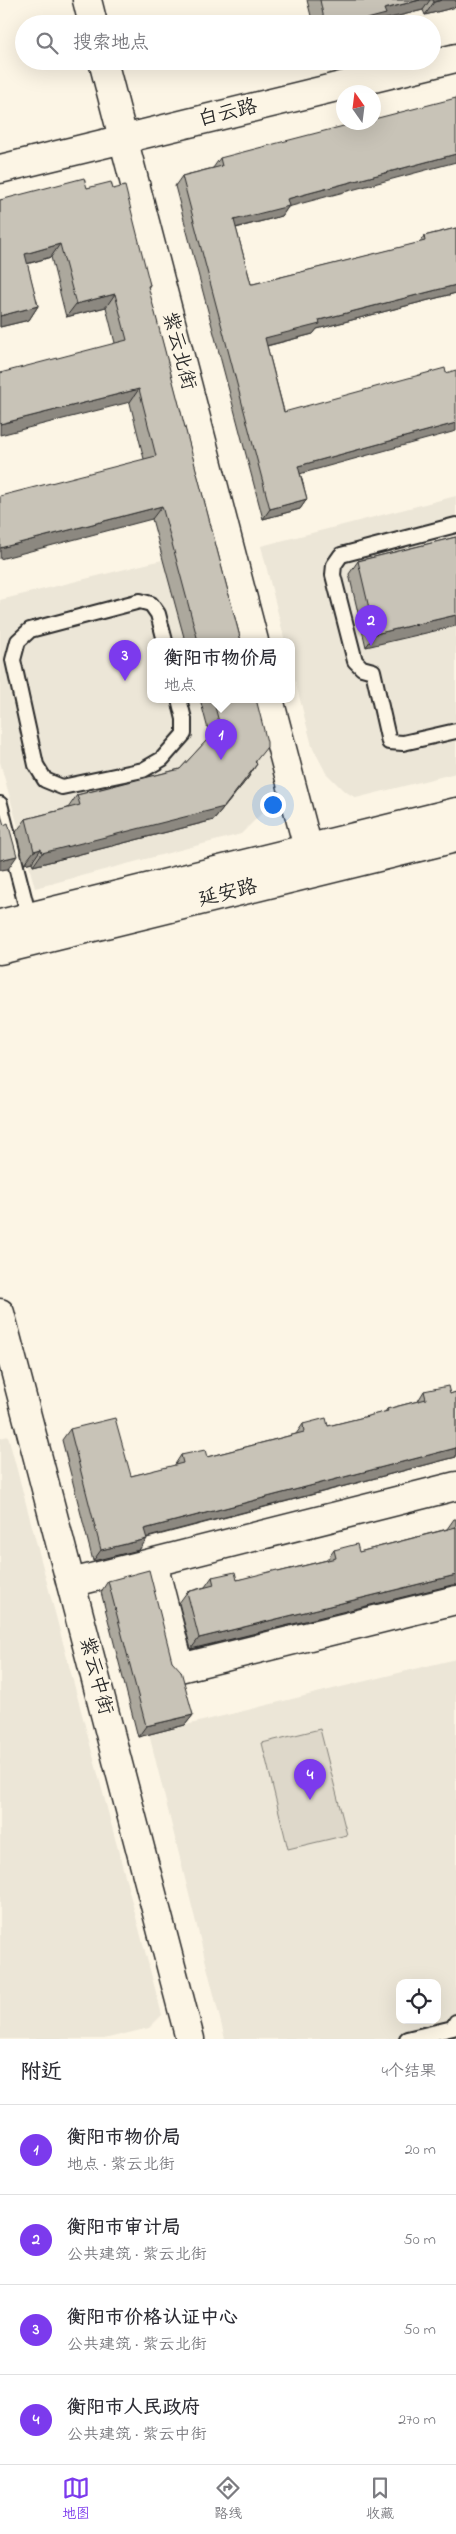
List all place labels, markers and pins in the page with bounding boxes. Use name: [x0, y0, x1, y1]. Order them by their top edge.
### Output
pin: 2: [355, 605, 387, 646]
pin: 3: [109, 640, 141, 681]
pin: 1: [205, 719, 237, 760]
pin: 4: [294, 1759, 326, 1800]

